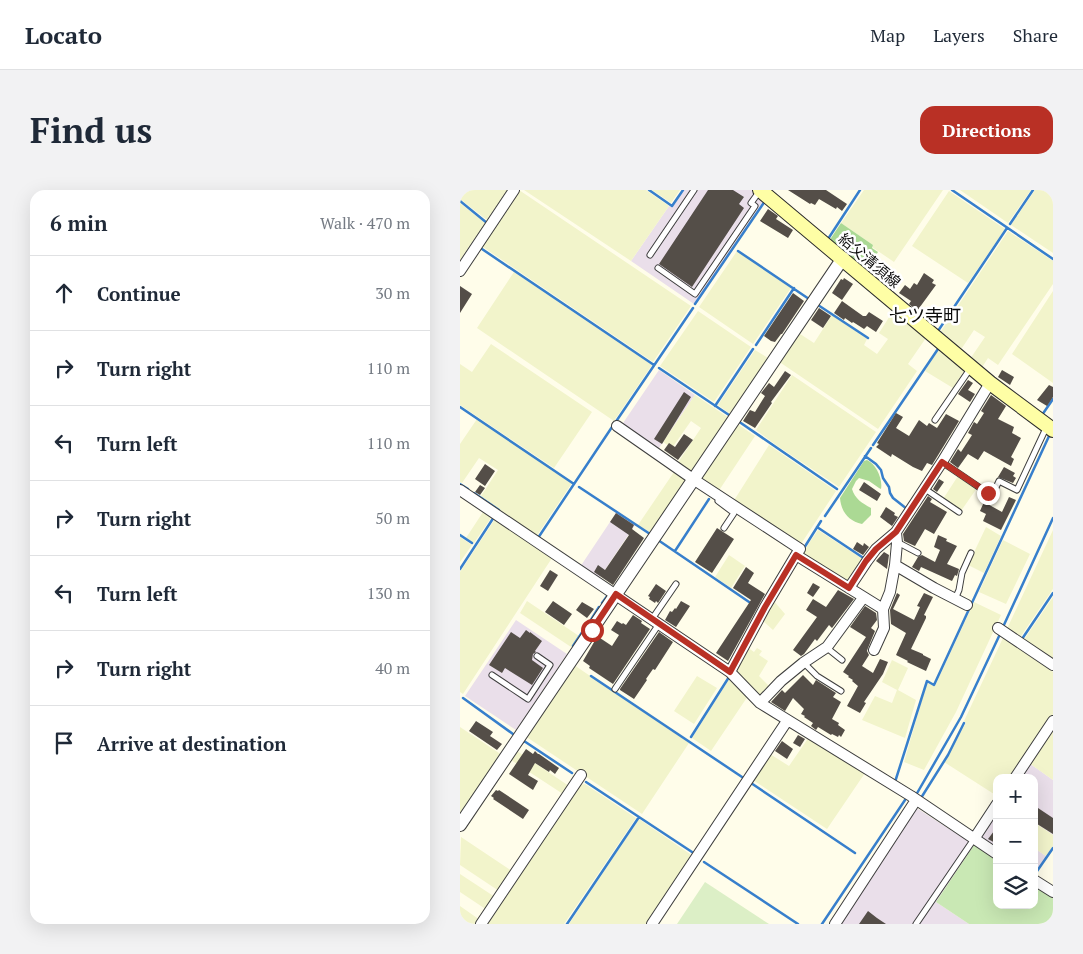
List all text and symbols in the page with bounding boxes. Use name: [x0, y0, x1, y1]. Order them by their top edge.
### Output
text: Locato: [25, 19, 102, 51]
text: Map: [870, 23, 905, 47]
text: Layers: [933, 23, 985, 47]
text: Share: [1013, 23, 1058, 47]
button: Directions: [920, 106, 1053, 154]
text: Find us: [30, 107, 152, 153]
text: 6 min: [50, 209, 107, 237]
text: Walk · 470 m: [320, 212, 410, 234]
street label: 給父清須線: [835, 228, 905, 292]
icon: ahead: [50, 279, 78, 307]
text: Continue: [97, 281, 181, 306]
text: 30 m: [375, 282, 410, 304]
district label: 七ツ寺町: [889, 303, 961, 327]
icon: right: [50, 354, 78, 382]
text: Turn right: [97, 356, 191, 381]
text: 110 m: [367, 357, 410, 379]
icon: left: [50, 429, 78, 457]
text: Turn left: [97, 431, 178, 456]
text: 110 m: [367, 432, 410, 454]
route end: [977, 482, 1000, 505]
icon: right: [50, 504, 78, 532]
text: Turn right: [97, 506, 191, 531]
text: 50 m: [375, 507, 410, 529]
icon: left: [50, 579, 78, 607]
text: Turn left: [97, 581, 178, 606]
text: 130 m: [367, 582, 410, 604]
route start: [581, 619, 604, 642]
icon: right: [50, 654, 78, 682]
text: Turn right: [97, 656, 191, 681]
text: 40 m: [375, 657, 410, 679]
icon: arrive: [50, 729, 78, 757]
text: Arrive at destination: [97, 731, 286, 756]
map controls: [993, 774, 1038, 909]
button: +: [993, 774, 1038, 819]
button: −: [993, 819, 1038, 864]
button: layers: [993, 864, 1038, 909]

